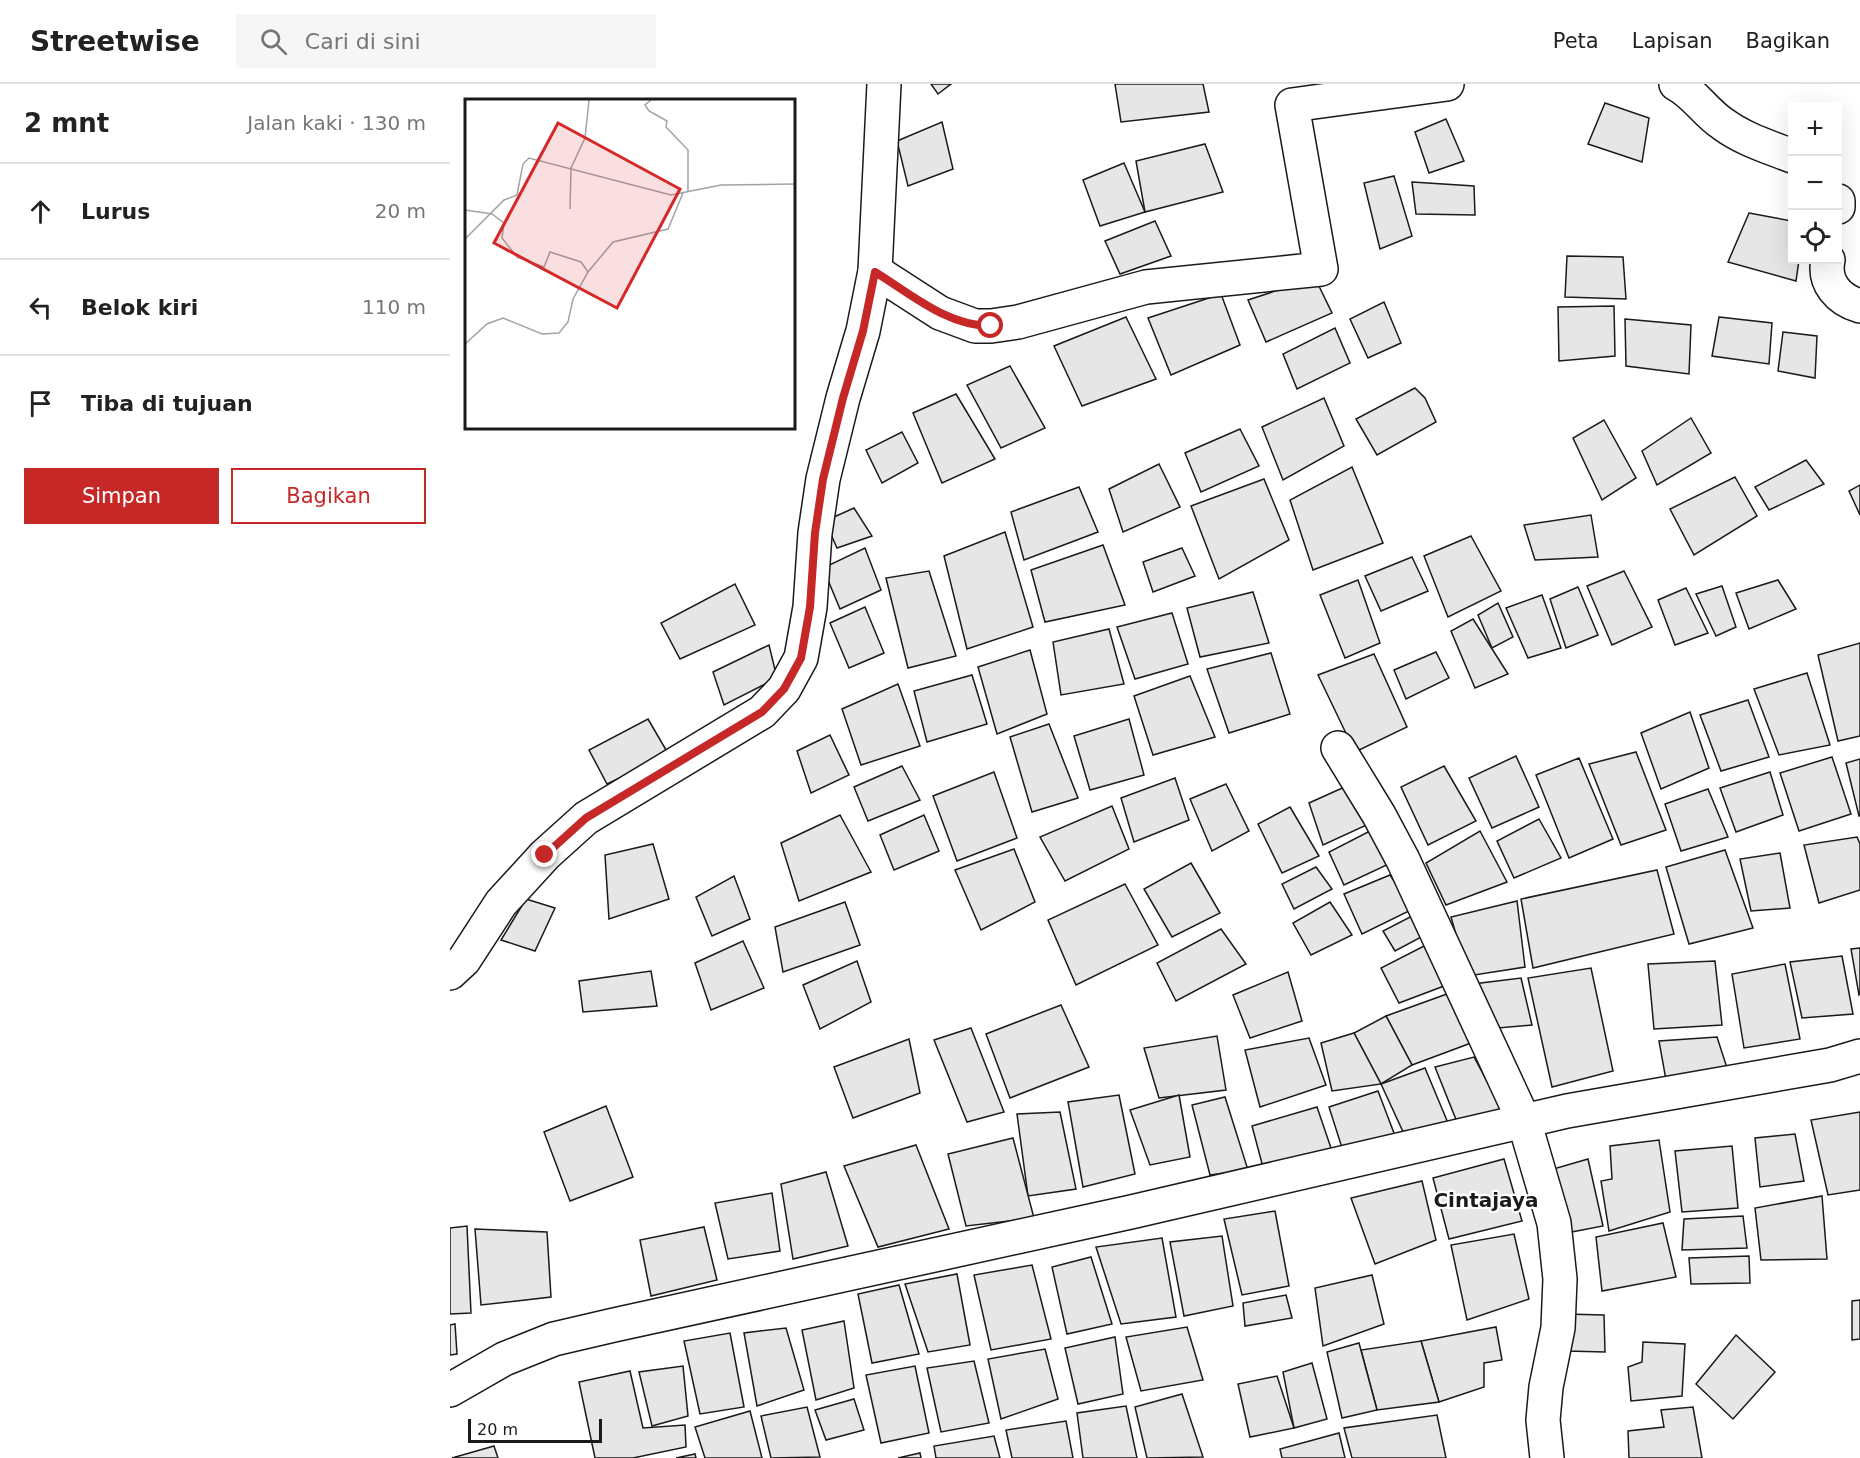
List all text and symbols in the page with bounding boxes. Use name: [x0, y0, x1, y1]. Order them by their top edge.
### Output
search box: [236, 14, 656, 68]
text: Streetwise: [30, 25, 200, 58]
icon: search: [257, 25, 290, 58]
text: Cari di sini: [305, 29, 421, 54]
text: Peta: [1553, 29, 1599, 53]
text: Lapisan: [1632, 29, 1713, 53]
text: Bagikan: [1746, 29, 1830, 53]
inset map: [465, 99, 795, 429]
map controls: [1788, 102, 1842, 264]
button: +: [1788, 102, 1842, 156]
text: 2 mnt: [24, 108, 109, 138]
text: Jalan kaki · 130 m: [247, 111, 426, 135]
button: −: [1788, 156, 1842, 210]
icon: ahead: [24, 195, 57, 228]
text: Lurus: [81, 199, 150, 224]
text: 20 m: [375, 199, 426, 223]
button: locate: [1788, 210, 1842, 264]
icon: left: [24, 291, 57, 324]
text: Belok kiri: [81, 295, 198, 320]
text: 110 m: [362, 295, 426, 319]
route start: [977, 312, 1003, 338]
icon: arrive: [24, 387, 57, 420]
text: Tiba di tujuan: [81, 391, 253, 416]
button: Simpan: [24, 468, 219, 524]
button: Bagikan: [231, 468, 426, 524]
route end: [531, 841, 557, 867]
district label: Cintajaya: [1433, 1188, 1539, 1212]
scale bar: [468, 1416, 602, 1444]
text: 20 m: [477, 1420, 518, 1439]

